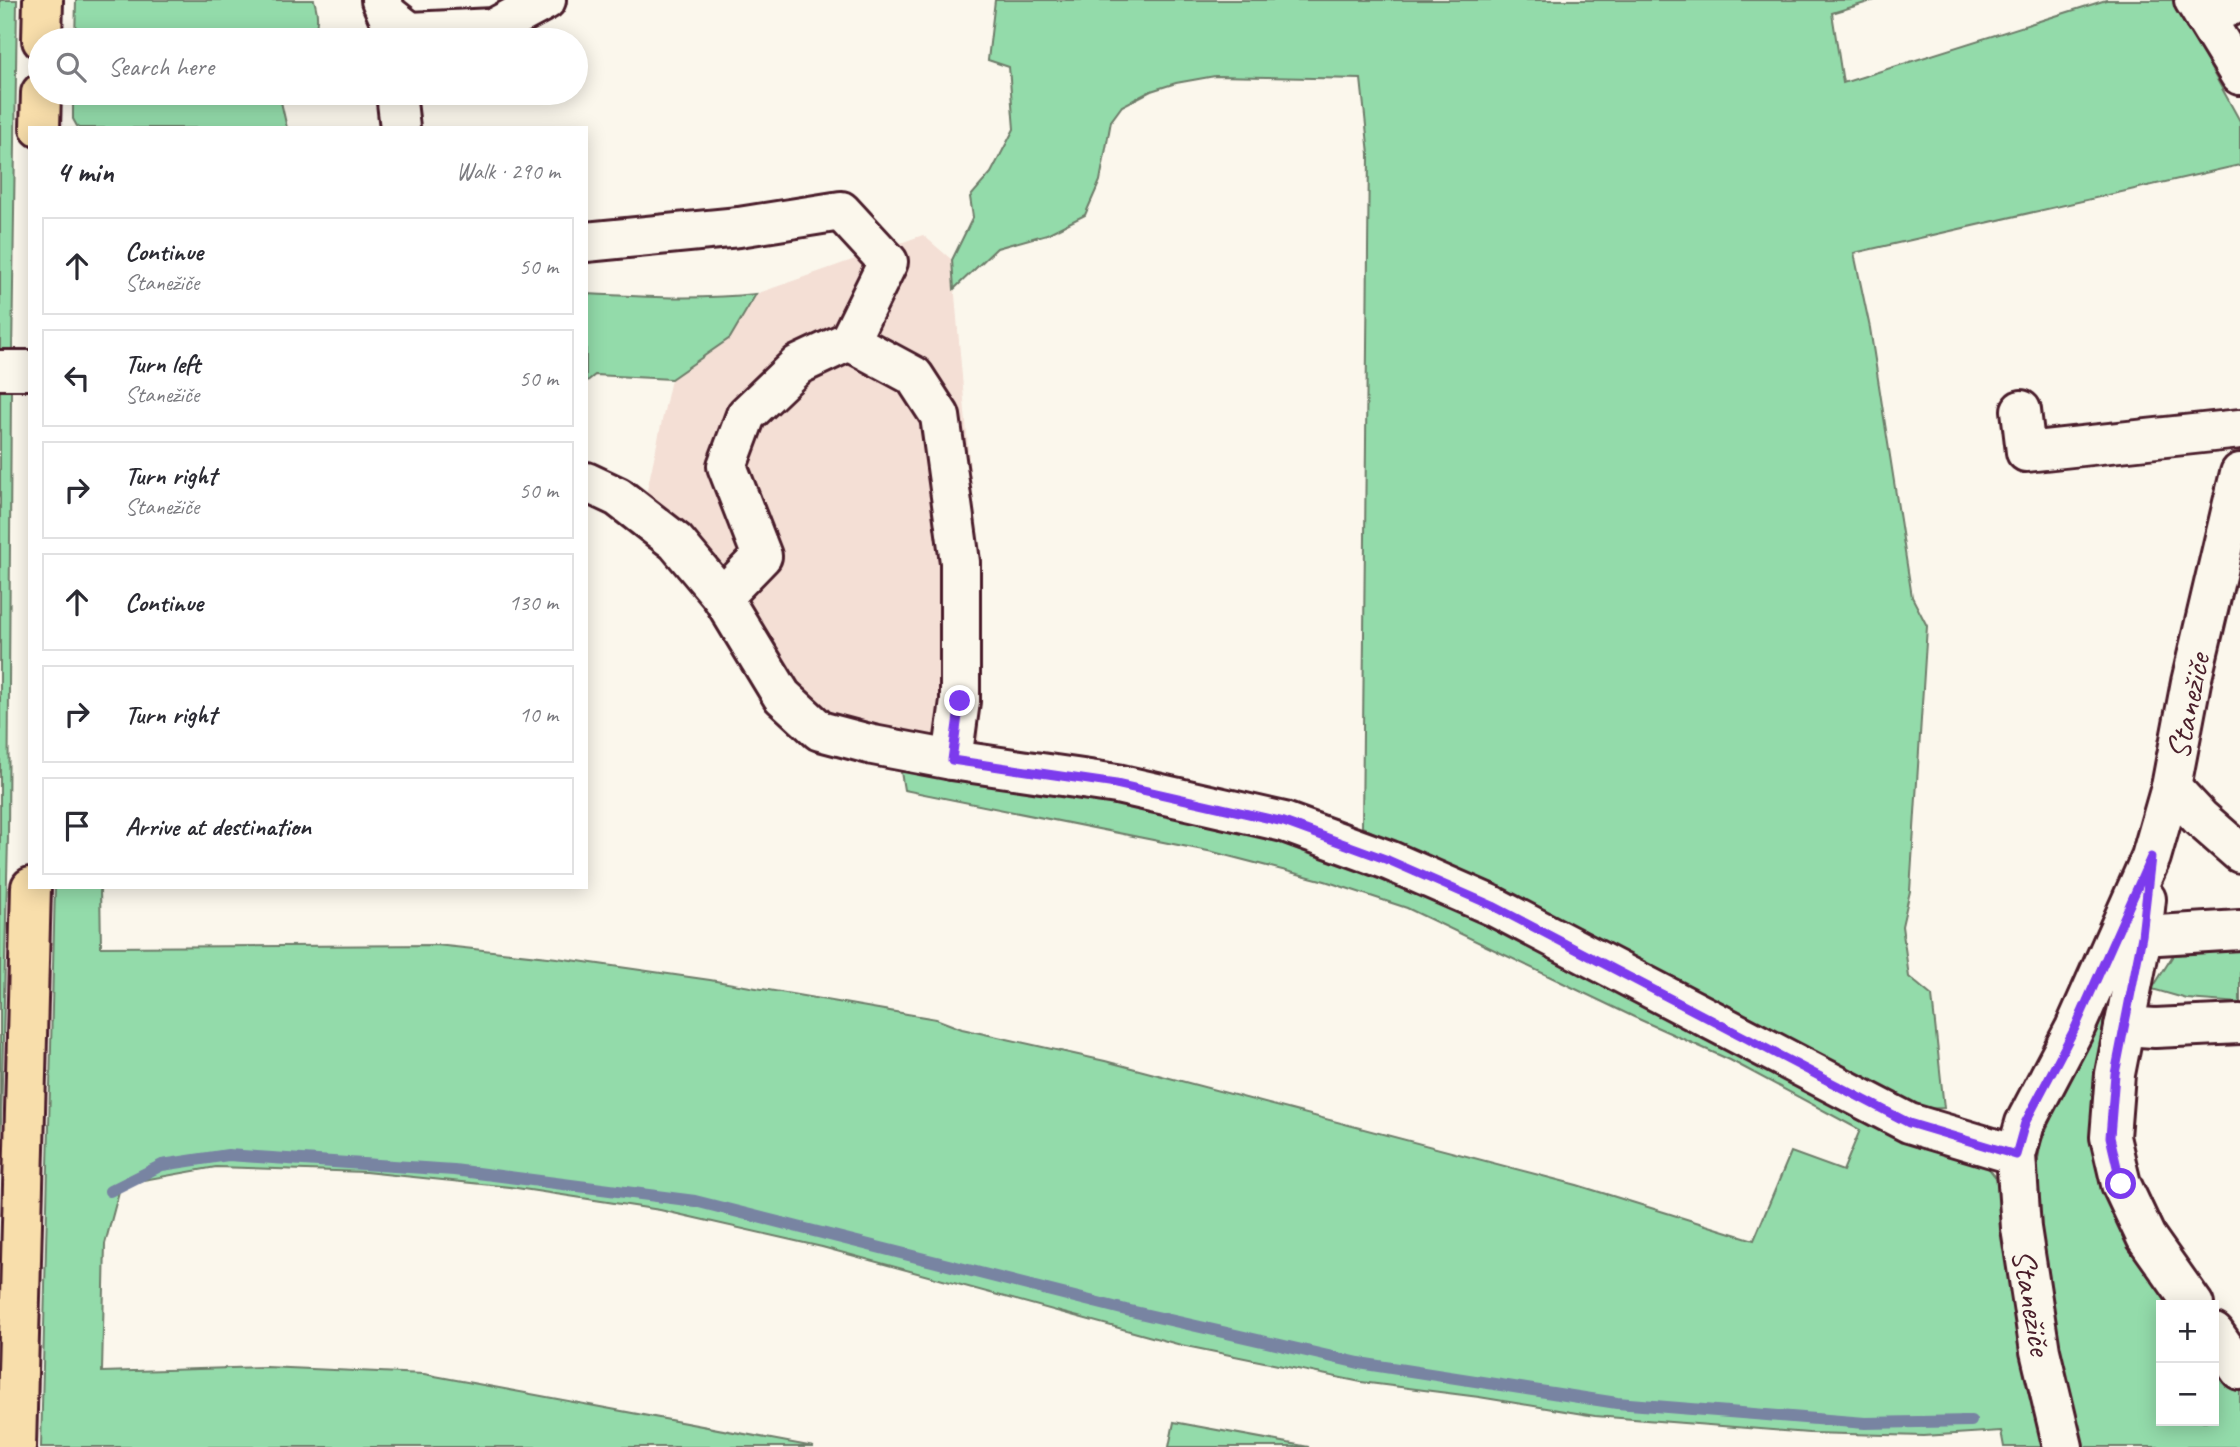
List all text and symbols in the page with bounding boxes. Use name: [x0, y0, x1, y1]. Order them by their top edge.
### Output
search box: [28, 28, 588, 105]
icon: search: [52, 48, 90, 86]
text: Search here: [108, 50, 214, 83]
text: 4 min: [56, 153, 113, 191]
text: Walk · 290 m: [456, 157, 560, 186]
text: Continue: [125, 235, 203, 268]
icon: ahead: [58, 247, 96, 285]
text: 50 m: [519, 252, 558, 281]
text: Stanežiče: [125, 268, 199, 297]
text: Turn left: [125, 347, 200, 380]
icon: left: [58, 359, 96, 397]
text: 50 m: [519, 364, 558, 393]
text: Stanežiče: [125, 380, 199, 409]
text: Turn right: [125, 459, 216, 492]
icon: right: [58, 471, 96, 509]
text: 50 m: [519, 476, 558, 505]
text: Stanežiče: [125, 492, 199, 521]
icon: ahead: [58, 583, 96, 621]
text: Continue: [125, 586, 203, 619]
text: 130 m: [509, 588, 558, 617]
street label: Stanežiče: [2156, 647, 2220, 763]
route end: [944, 685, 975, 716]
icon: right: [58, 695, 96, 733]
text: Turn right: [125, 698, 216, 731]
text: 10 m: [519, 700, 558, 729]
icon: arrive: [58, 807, 96, 845]
text: Arrive at destination: [125, 810, 311, 843]
route start: [2105, 1168, 2136, 1199]
street label: Stanežiče: [2002, 1246, 2062, 1361]
map controls: [2156, 1300, 2219, 1426]
button: +: [2156, 1300, 2219, 1363]
button: −: [2156, 1363, 2219, 1426]

